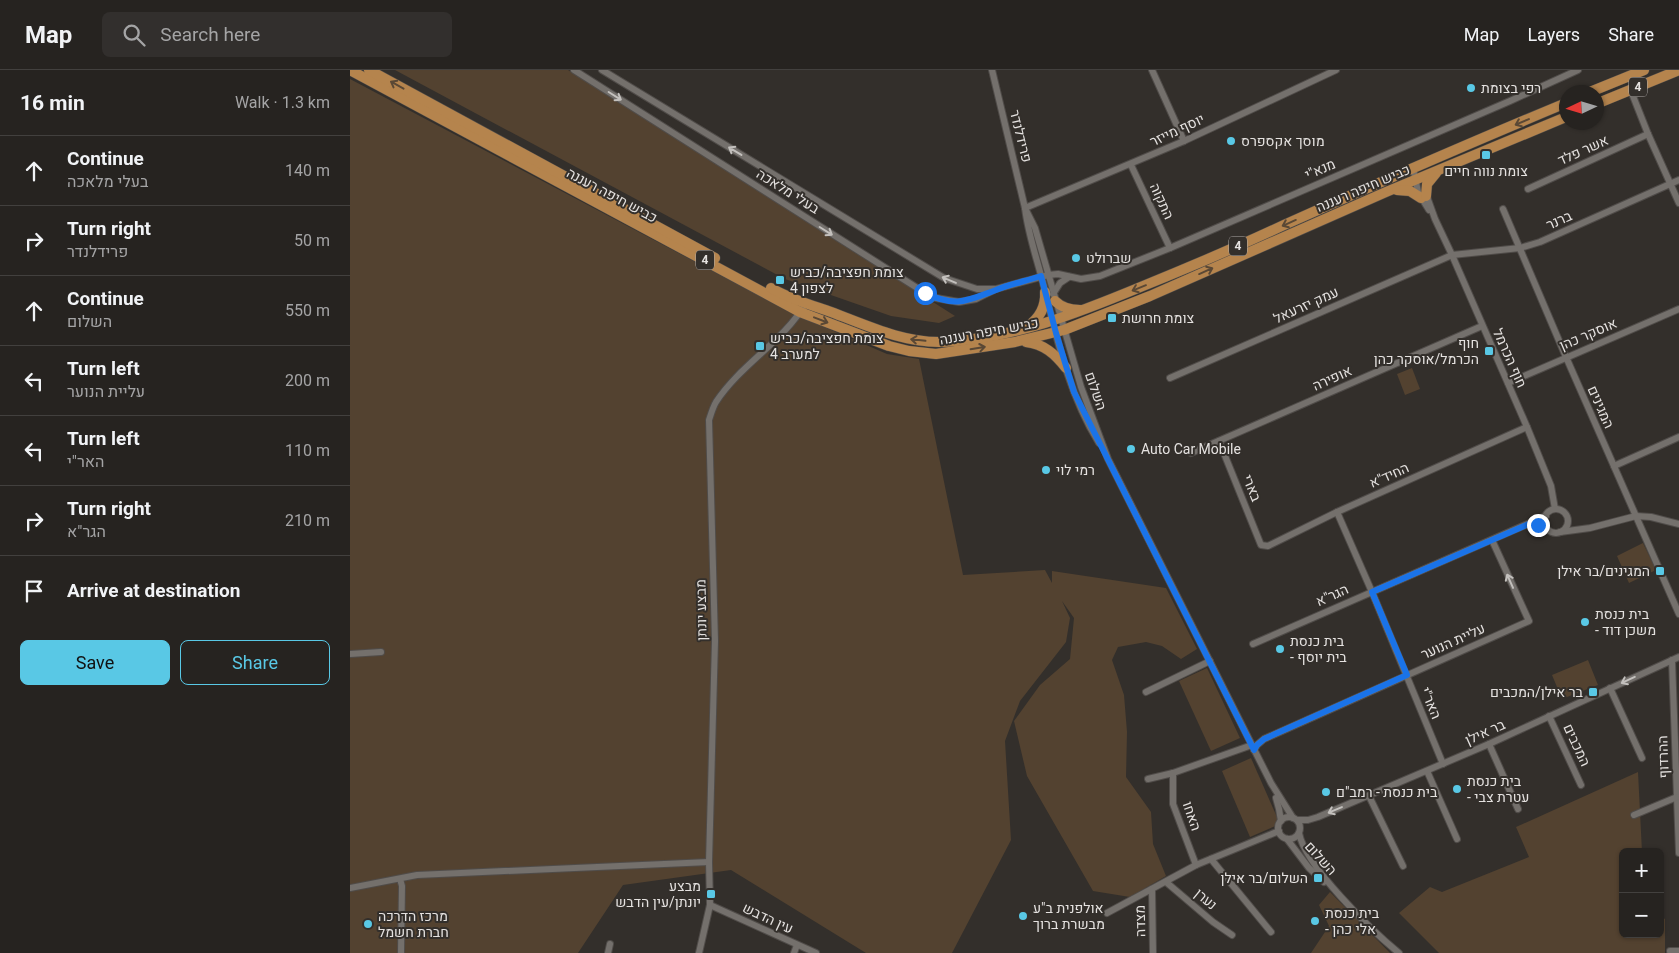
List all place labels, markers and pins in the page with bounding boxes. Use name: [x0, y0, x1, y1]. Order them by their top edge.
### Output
place label: רפי בצומת: [1481, 80, 1541, 96]
marker: רפי בצומת: [1465, 82, 1477, 94]
place label: מוסך אקספרס: [1241, 133, 1325, 149]
marker: מוסך אקספרס: [1225, 135, 1237, 147]
marker: צומת נווה חיים: [1480, 149, 1492, 161]
place label: צומת נווה חיים: [1444, 163, 1528, 179]
place label: שברולט: [1086, 250, 1131, 266]
marker: שברולט: [1070, 252, 1082, 264]
place label: צומת חפציבה/כביש 4 לצפון: [790, 264, 904, 296]
marker: צומת חפציבה/כביש 4 לצפון: [774, 274, 786, 286]
place label: צומת חרושת: [1122, 310, 1195, 326]
marker: צומת חרושת: [1106, 312, 1118, 324]
place label: צומת חפציבה/כביש 4 למערב: [770, 330, 884, 362]
place label: חוף הכרמל/אוסקר כהן: [1374, 335, 1479, 367]
marker: צומת חפציבה/כביש 4 למערב: [754, 340, 766, 352]
marker: חוף הכרמל/אוסקר כהן: [1483, 345, 1495, 357]
place label: Auto Car Mobile: [1141, 441, 1241, 457]
marker: Auto Car Mobile: [1125, 443, 1137, 455]
place label: רמי לוי: [1056, 462, 1095, 478]
marker: רמי לוי: [1040, 464, 1052, 476]
place label: המגינים/בר אילן: [1557, 563, 1650, 579]
marker: המגינים/בר אילן: [1654, 565, 1666, 577]
place label: בית כנסת - משכן דוד: [1595, 606, 1656, 638]
marker: בית כנסת - משכן דוד: [1579, 616, 1591, 628]
place label: בית כנסת - בית יוסף: [1290, 633, 1347, 665]
marker: בית כנסת - בית יוסף: [1274, 643, 1286, 655]
place label: בר אילן/המכבים: [1490, 684, 1584, 700]
marker: בר אילן/המכבים: [1587, 686, 1599, 698]
place label: בית כנסת - עטרת צבי: [1467, 773, 1529, 805]
marker: בית כנסת - עטרת צבי: [1451, 783, 1463, 795]
place label: בית כנסת - רמב"ם: [1336, 784, 1438, 800]
marker: בית כנסת - רמב"ם: [1320, 786, 1332, 798]
place label: השלום/בר אילן: [1221, 870, 1308, 886]
marker: השלום/בר אילן: [1312, 872, 1324, 884]
place label: מבצע יונתן/עין הדבש: [615, 878, 701, 910]
marker: מבצע יונתן/עין הדבש: [705, 888, 717, 900]
place label: אולפנית ב"ע מבשרת ברוך: [1033, 900, 1105, 932]
place label: בית כנסת - אלי כהן: [1325, 905, 1380, 937]
place label: מרכז הדרכה חברת חשמל: [378, 908, 449, 940]
marker: אולפנית ב"ע מבשרת ברוך: [1017, 910, 1029, 922]
marker: בית כנסת - אלי כהן: [1309, 915, 1321, 927]
marker: מרכז הדרכה חברת חשמל: [362, 918, 374, 930]

